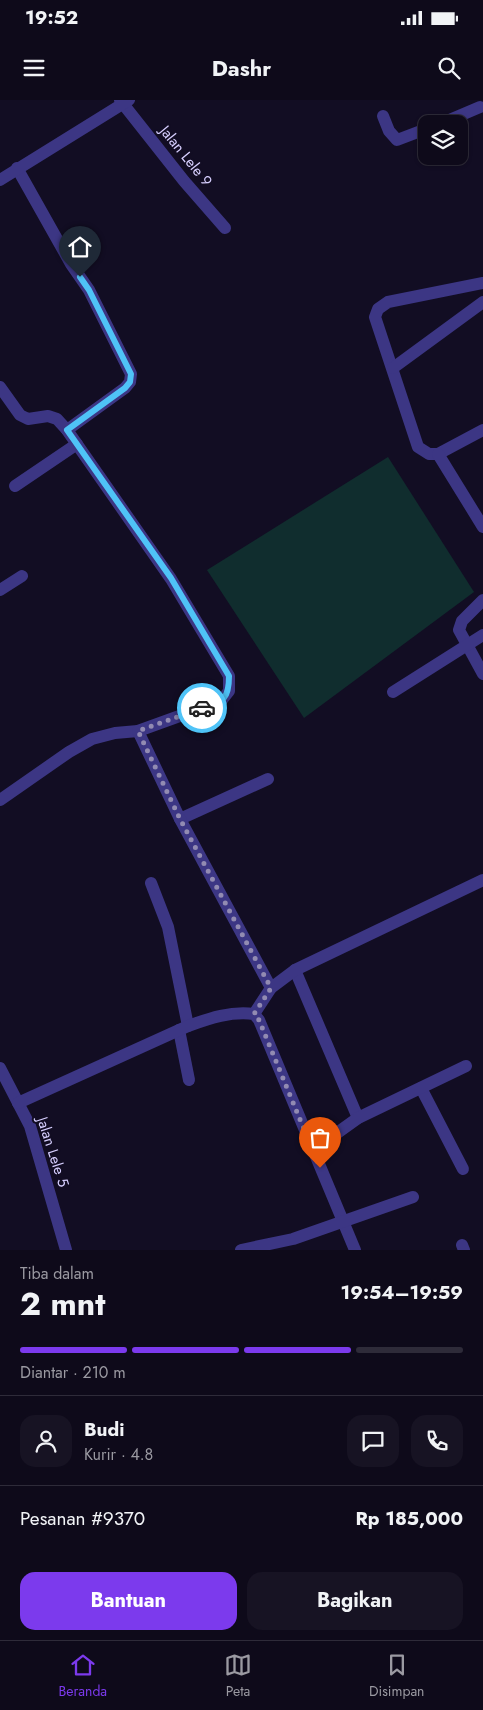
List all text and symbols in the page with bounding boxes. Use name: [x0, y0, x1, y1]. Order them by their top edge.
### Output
text: 19:52: [25, 4, 78, 31]
text: Dashr: [212, 52, 271, 84]
icon: menu: [20, 54, 48, 82]
icon: search: [435, 54, 463, 82]
map controls: [418, 115, 468, 165]
button: layers: [418, 115, 468, 165]
street label: Jalan Lele 9: [153, 119, 217, 191]
pin: [59, 226, 101, 277]
icon: home: [66, 233, 94, 261]
courier: [177, 683, 227, 733]
icon: car: [188, 694, 216, 722]
street label: Jalan Lele 5: [31, 1112, 75, 1190]
pin: [299, 1117, 341, 1168]
icon: bag: [306, 1124, 334, 1152]
text: Tiba dalam: [20, 1262, 94, 1285]
text: 19:54–19:59: [341, 1279, 463, 1306]
text: 2 mnt: [20, 1281, 105, 1327]
text: Diantar · 210 m: [20, 1361, 126, 1384]
button: person: [20, 1415, 72, 1467]
button: chat: [347, 1415, 399, 1467]
button: phone: [411, 1415, 463, 1467]
text: Budi: [84, 1416, 125, 1443]
text: Kurir · 4.8: [84, 1443, 153, 1466]
text: Pesanan #9370: [20, 1505, 145, 1532]
text: Rp 185,000: [356, 1505, 463, 1532]
button: Bantuan: [20, 1572, 237, 1630]
button: Bagikan: [247, 1572, 463, 1630]
tab: Beranda: [58, 1651, 107, 1701]
tab: Peta: [224, 1651, 252, 1701]
tab: Disimpan: [369, 1651, 424, 1701]

